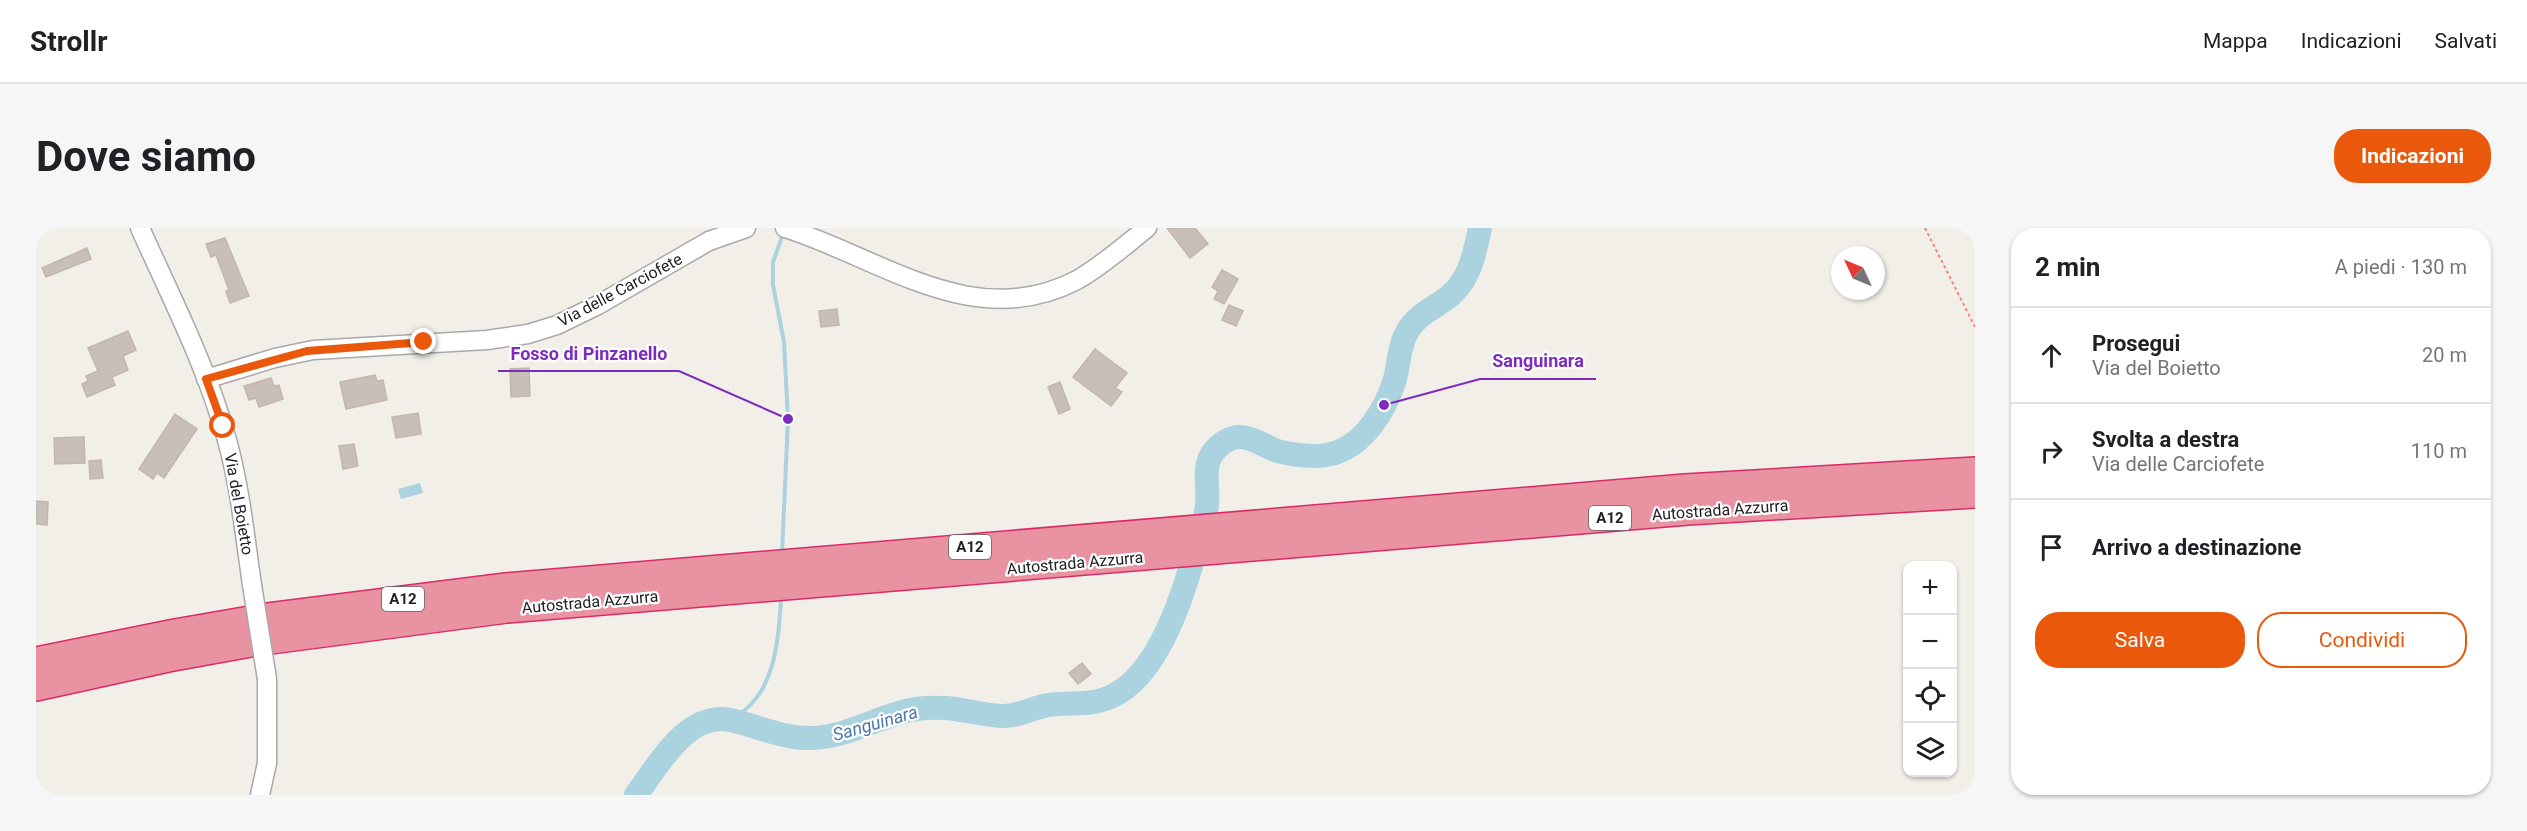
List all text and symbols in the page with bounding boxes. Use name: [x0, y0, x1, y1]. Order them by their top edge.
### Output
text: Strollr: [30, 25, 107, 58]
text: Mappa: [2203, 29, 2268, 53]
text: Indicazioni: [2301, 29, 2402, 53]
text: Salvati: [2435, 29, 2497, 53]
button: Indicazioni: [2334, 129, 2491, 183]
text: Dove siamo: [36, 132, 256, 181]
north arrow: [1831, 246, 1885, 300]
street label: Via delle Carciofete: [555, 249, 685, 331]
text: 2 min: [2035, 252, 2100, 282]
text: A piedi · 130 m: [2335, 255, 2467, 279]
route end: [410, 328, 436, 354]
text: Prosegui: [2092, 331, 2180, 356]
callout: Fosso di Pinzanello: [498, 335, 679, 371]
icon: ahead: [2035, 339, 2068, 372]
text: Fosso di Pinzanello: [510, 343, 668, 364]
callout: Sanguinara: [1480, 343, 1596, 379]
text: 20 m: [2422, 343, 2467, 367]
text: Sanguinara: [1492, 350, 1584, 371]
text: Via del Boietto: [2092, 356, 2221, 380]
route start: [209, 412, 235, 438]
text: Svolta a destra: [2092, 427, 2239, 452]
icon: right: [2035, 435, 2068, 468]
text: 110 m: [2411, 439, 2467, 463]
street label: Via del Boietto: [221, 452, 257, 556]
text: Via delle Carciofete: [2092, 452, 2264, 476]
street label: Autostrada Azzurra: [1651, 496, 1789, 524]
road number: A12: [1589, 506, 1631, 530]
icon: arrive: [2035, 531, 2068, 564]
road number: A12: [949, 535, 991, 559]
text: Arrivo a destinazione: [2092, 535, 2301, 560]
street label: Autostrada Azzurra: [1006, 548, 1144, 578]
map controls: [1903, 561, 1957, 777]
button: +: [1903, 561, 1957, 615]
road number: A12: [382, 587, 424, 611]
street label: Autostrada Azzurra: [521, 587, 659, 617]
button: Salva: [2035, 612, 2245, 668]
button: Condividi: [2257, 612, 2467, 668]
button: −: [1903, 615, 1957, 669]
button: locate: [1903, 669, 1957, 723]
water label: Sanguinara: [830, 701, 920, 745]
button: layers: [1903, 723, 1957, 777]

